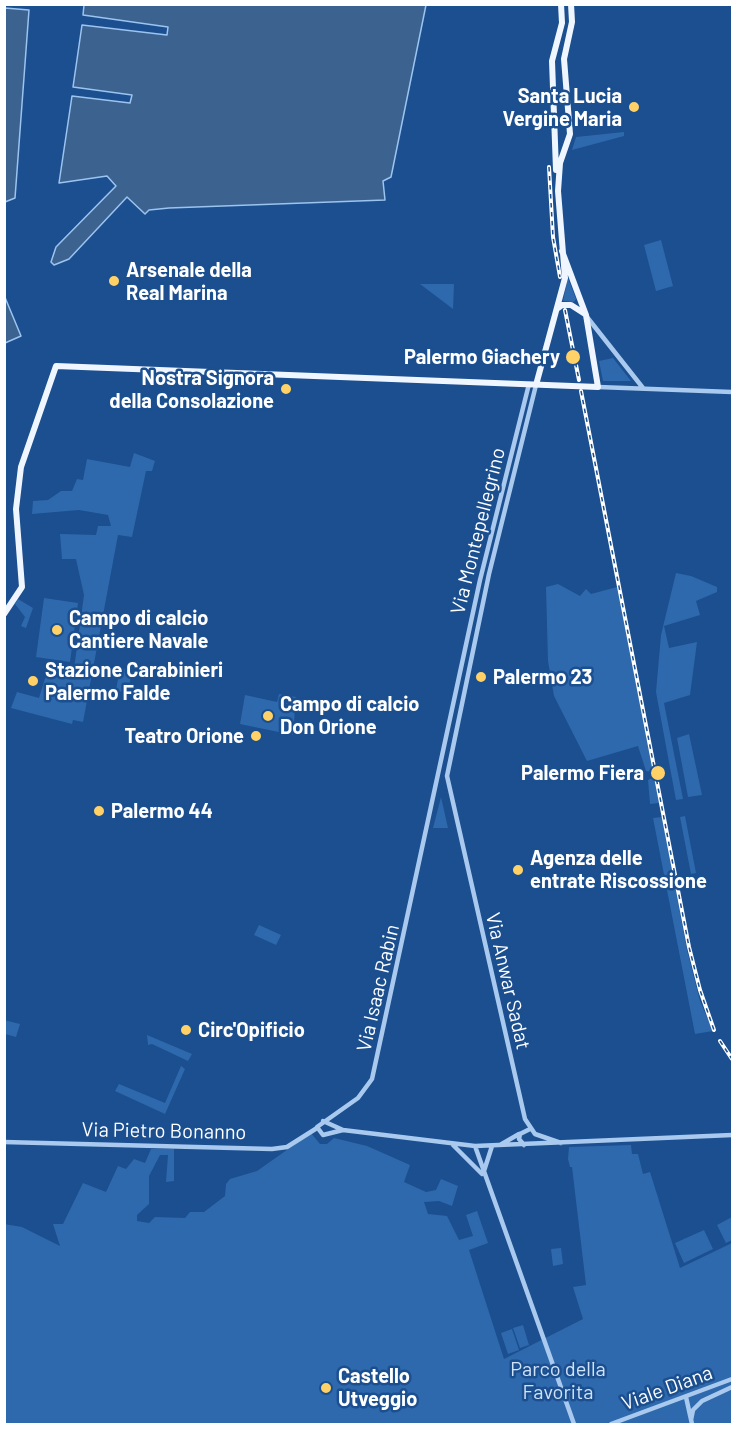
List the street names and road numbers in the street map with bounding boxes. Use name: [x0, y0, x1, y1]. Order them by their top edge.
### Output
street label: Via Montepellegrino: [446, 445, 510, 617]
street label: Via Anwar Sadat: [481, 910, 535, 1052]
street label: Via Isaac Rabin: [352, 922, 404, 1054]
street label: Via Pietro Bonanno: [81, 1118, 247, 1144]
street label: Viale Diana: [618, 1360, 716, 1416]

